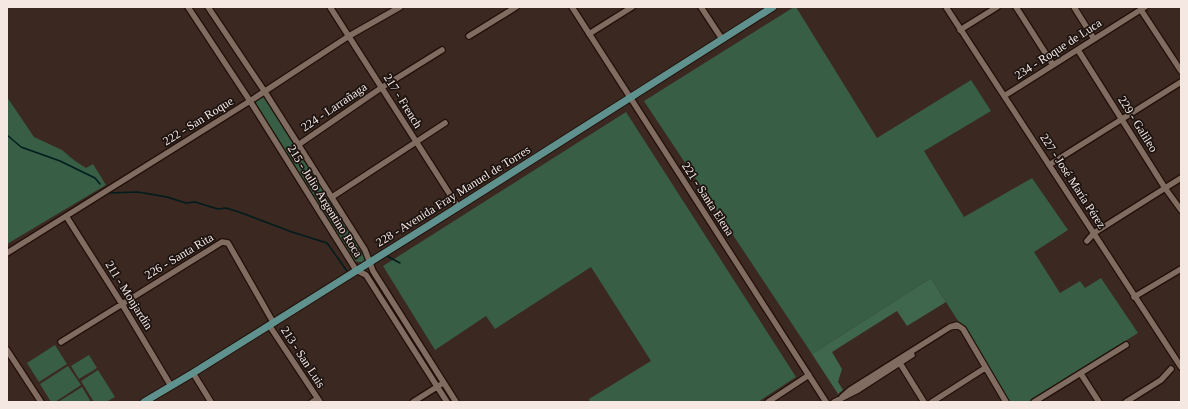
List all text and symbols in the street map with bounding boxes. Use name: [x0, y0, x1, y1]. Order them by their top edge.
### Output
street label: 234 - Roque de Luca: [1012, 15, 1105, 82]
street label: 217 - French: [381, 71, 425, 131]
street label: 224 - Larrañaga: [298, 79, 370, 134]
street label: 229 - Galileo: [1115, 93, 1161, 155]
street label: 222 - San Roque: [160, 94, 236, 148]
street label: 227 - José María Pérez: [1037, 131, 1109, 231]
street label: 215 - Julio Argentino Roca: [285, 142, 366, 260]
street label: 228 - Avenida Fray Manuel de Torres: [373, 142, 533, 249]
street label: 221 - Santa Elena: [679, 160, 737, 239]
street label: 226 - Santa Rita: [142, 230, 216, 282]
street label: 211 - Monjardín: [102, 258, 156, 332]
street label: 213 - San Luis: [278, 324, 328, 391]

